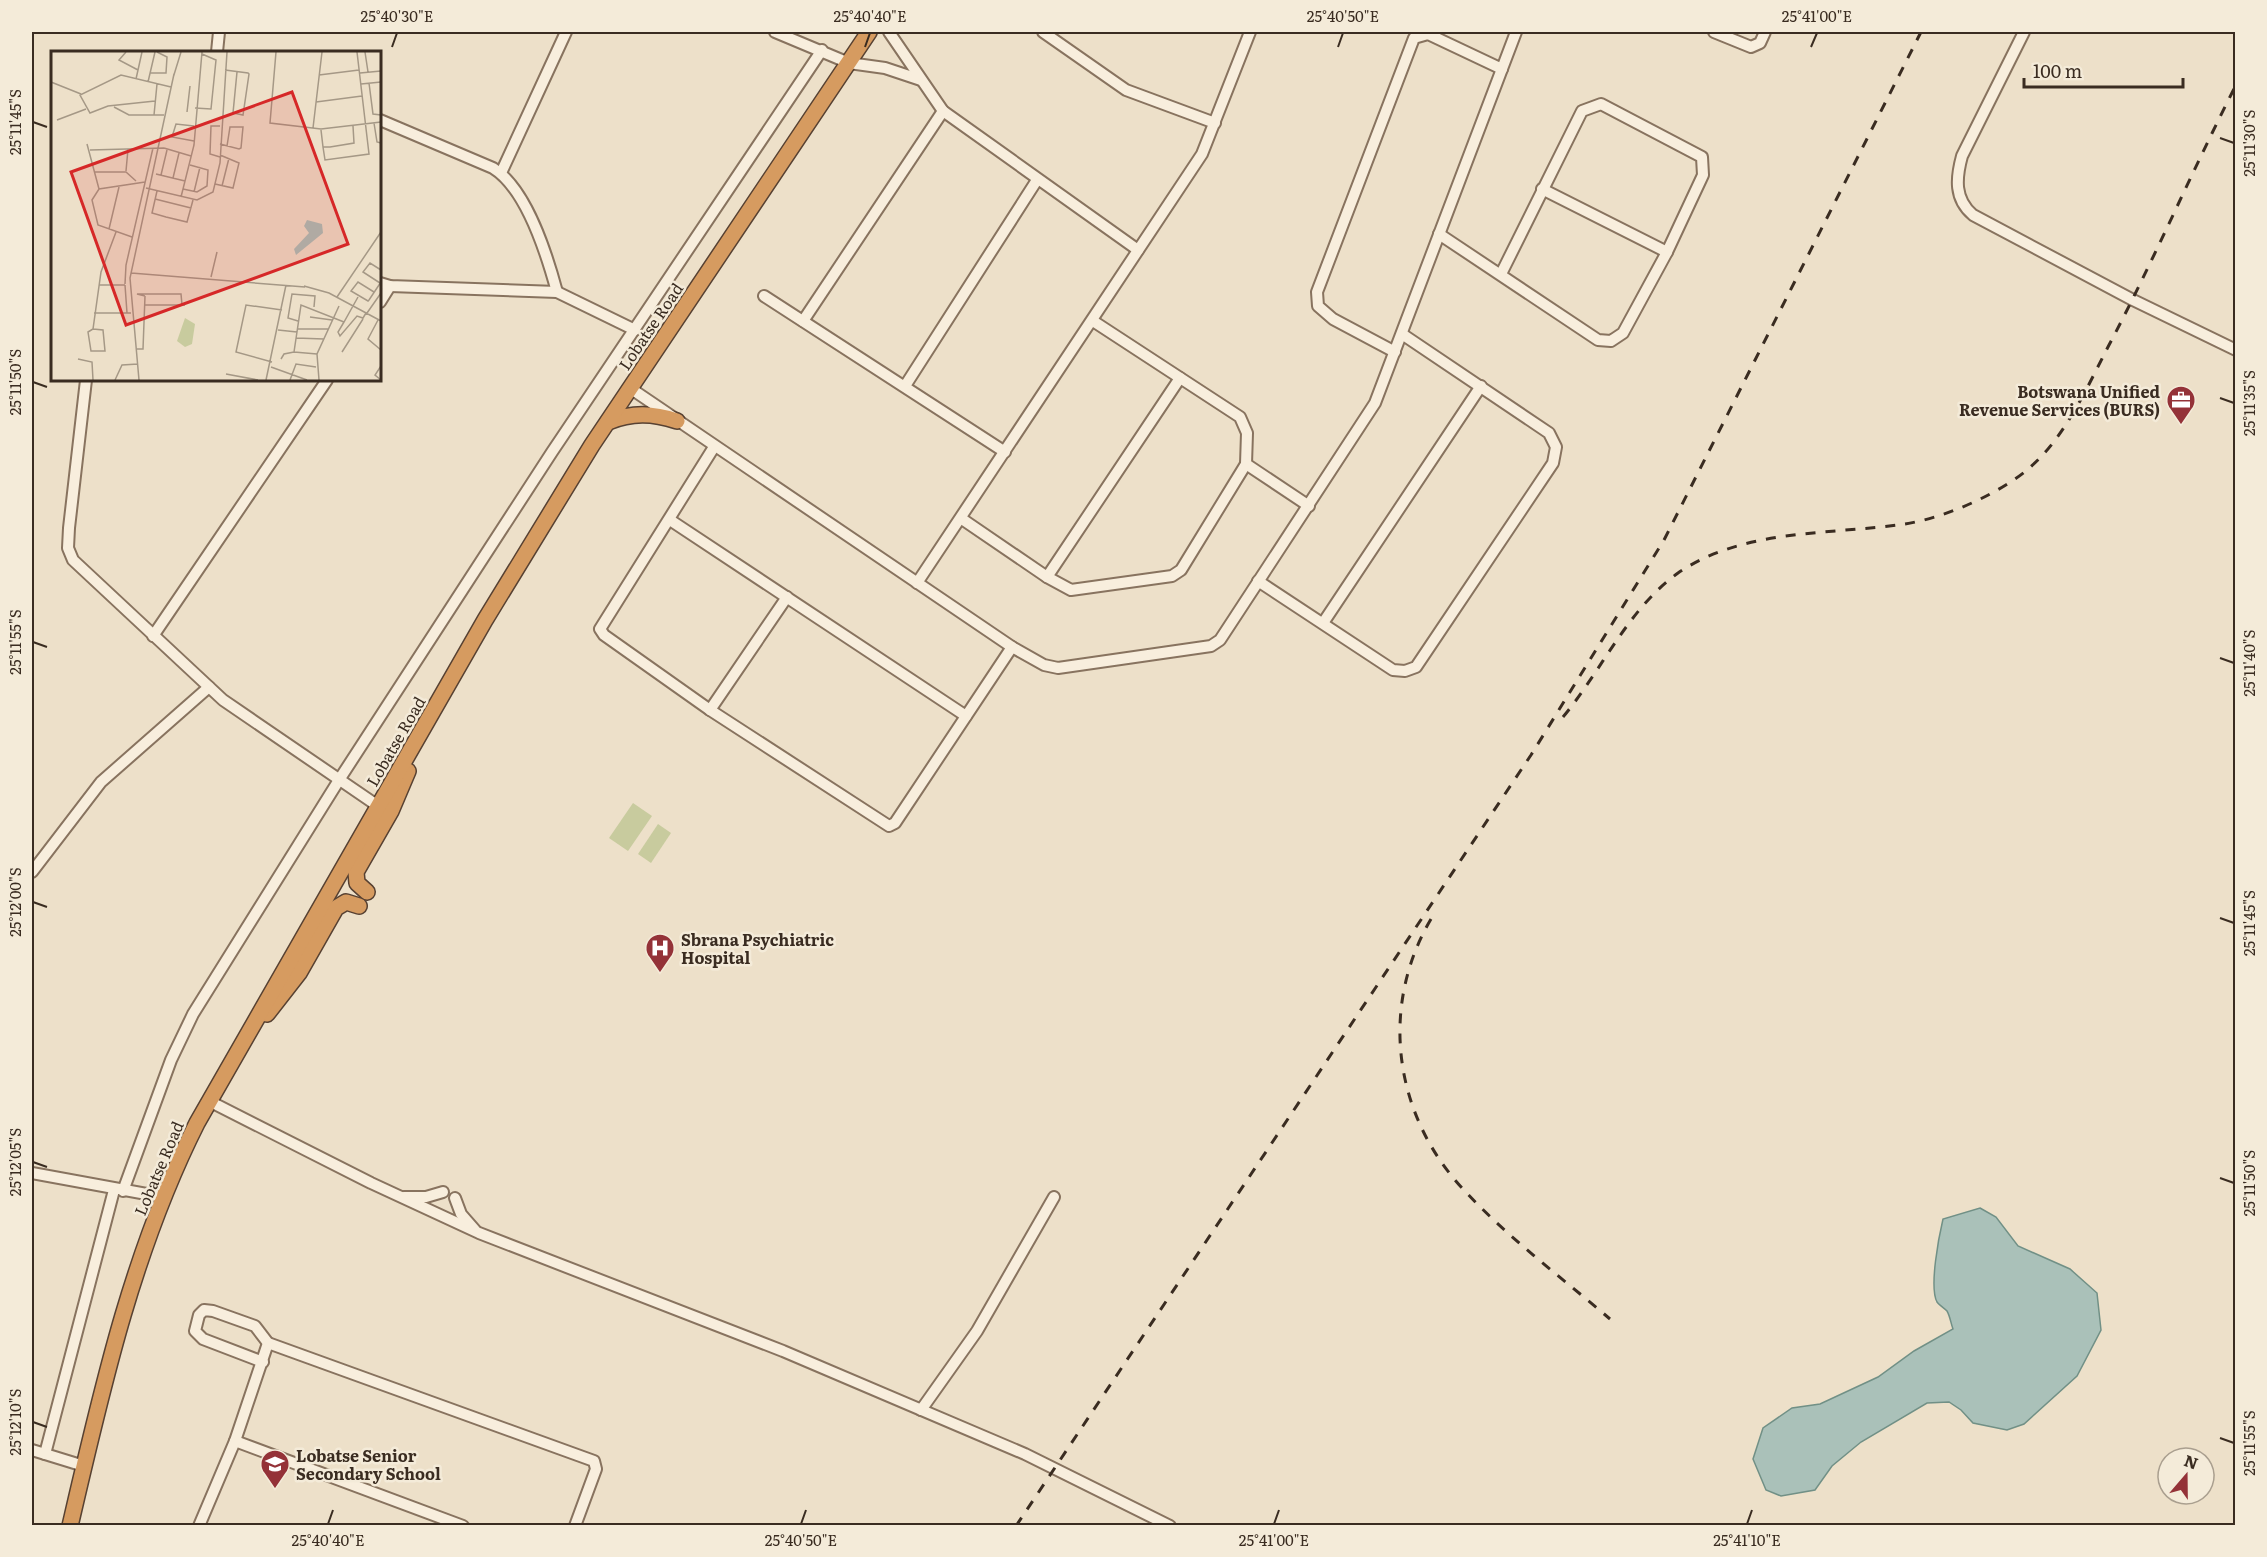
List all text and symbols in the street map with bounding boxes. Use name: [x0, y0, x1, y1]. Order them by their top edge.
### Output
text: 25°40'30"E: [361, 4, 433, 27]
text: 25°40'40"E: [834, 4, 906, 27]
text: 25°40'50"E: [1307, 4, 1379, 27]
text: 25°41'00"E: [1782, 4, 1852, 27]
inset map: [51, 51, 381, 381]
scale bar: [2024, 51, 2183, 89]
text: 100 m: [2033, 57, 2082, 84]
text: 25°11'45"S: [3, 89, 26, 155]
text: 25°11'30"S: [2237, 109, 2260, 177]
street label: Lobatse Road: [612, 277, 688, 374]
text: 25°11'50"S: [3, 349, 26, 415]
text: 25°11'35"S: [2237, 370, 2260, 436]
place label: Botswana Unified Revenue Services (BURS): [1959, 379, 2160, 421]
office icon: Botswana Unified Revenue Services (BURS): [2165, 384, 2197, 426]
text: 25°11'55"S: [3, 609, 26, 675]
text: 25°11'40"S: [2237, 629, 2260, 697]
street label: Lobatse Road: [359, 691, 431, 791]
text: 25°12'00"S: [3, 867, 26, 937]
text: 25°11'45"S: [2237, 890, 2260, 956]
place label: Sbrana Psychiatric Hospital: [681, 927, 834, 969]
hospital icon: Sbrana Psychiatric Hospital: [644, 932, 676, 974]
street label: Lobatse Road: [127, 1117, 189, 1219]
text: 25°12'05"S: [3, 1128, 26, 1196]
text: 25°11'50"S: [2237, 1150, 2260, 1216]
text: 25°12'10"S: [3, 1389, 26, 1455]
text: 25°11'55"S: [2237, 1410, 2260, 1476]
place label: Lobatse Senior Secondary School: [296, 1443, 441, 1485]
north arrow: [2156, 1446, 2216, 1506]
text: N: [2181, 1447, 2202, 1475]
school or university icon: Lobatse Senior Secondary School: [259, 1448, 291, 1490]
text: 25°40'40"E: [292, 1528, 364, 1551]
text: 25°40'50"E: [765, 1528, 837, 1551]
text: 25°41'00"E: [1239, 1528, 1309, 1551]
text: 25°41'10"E: [1713, 1528, 1781, 1551]

